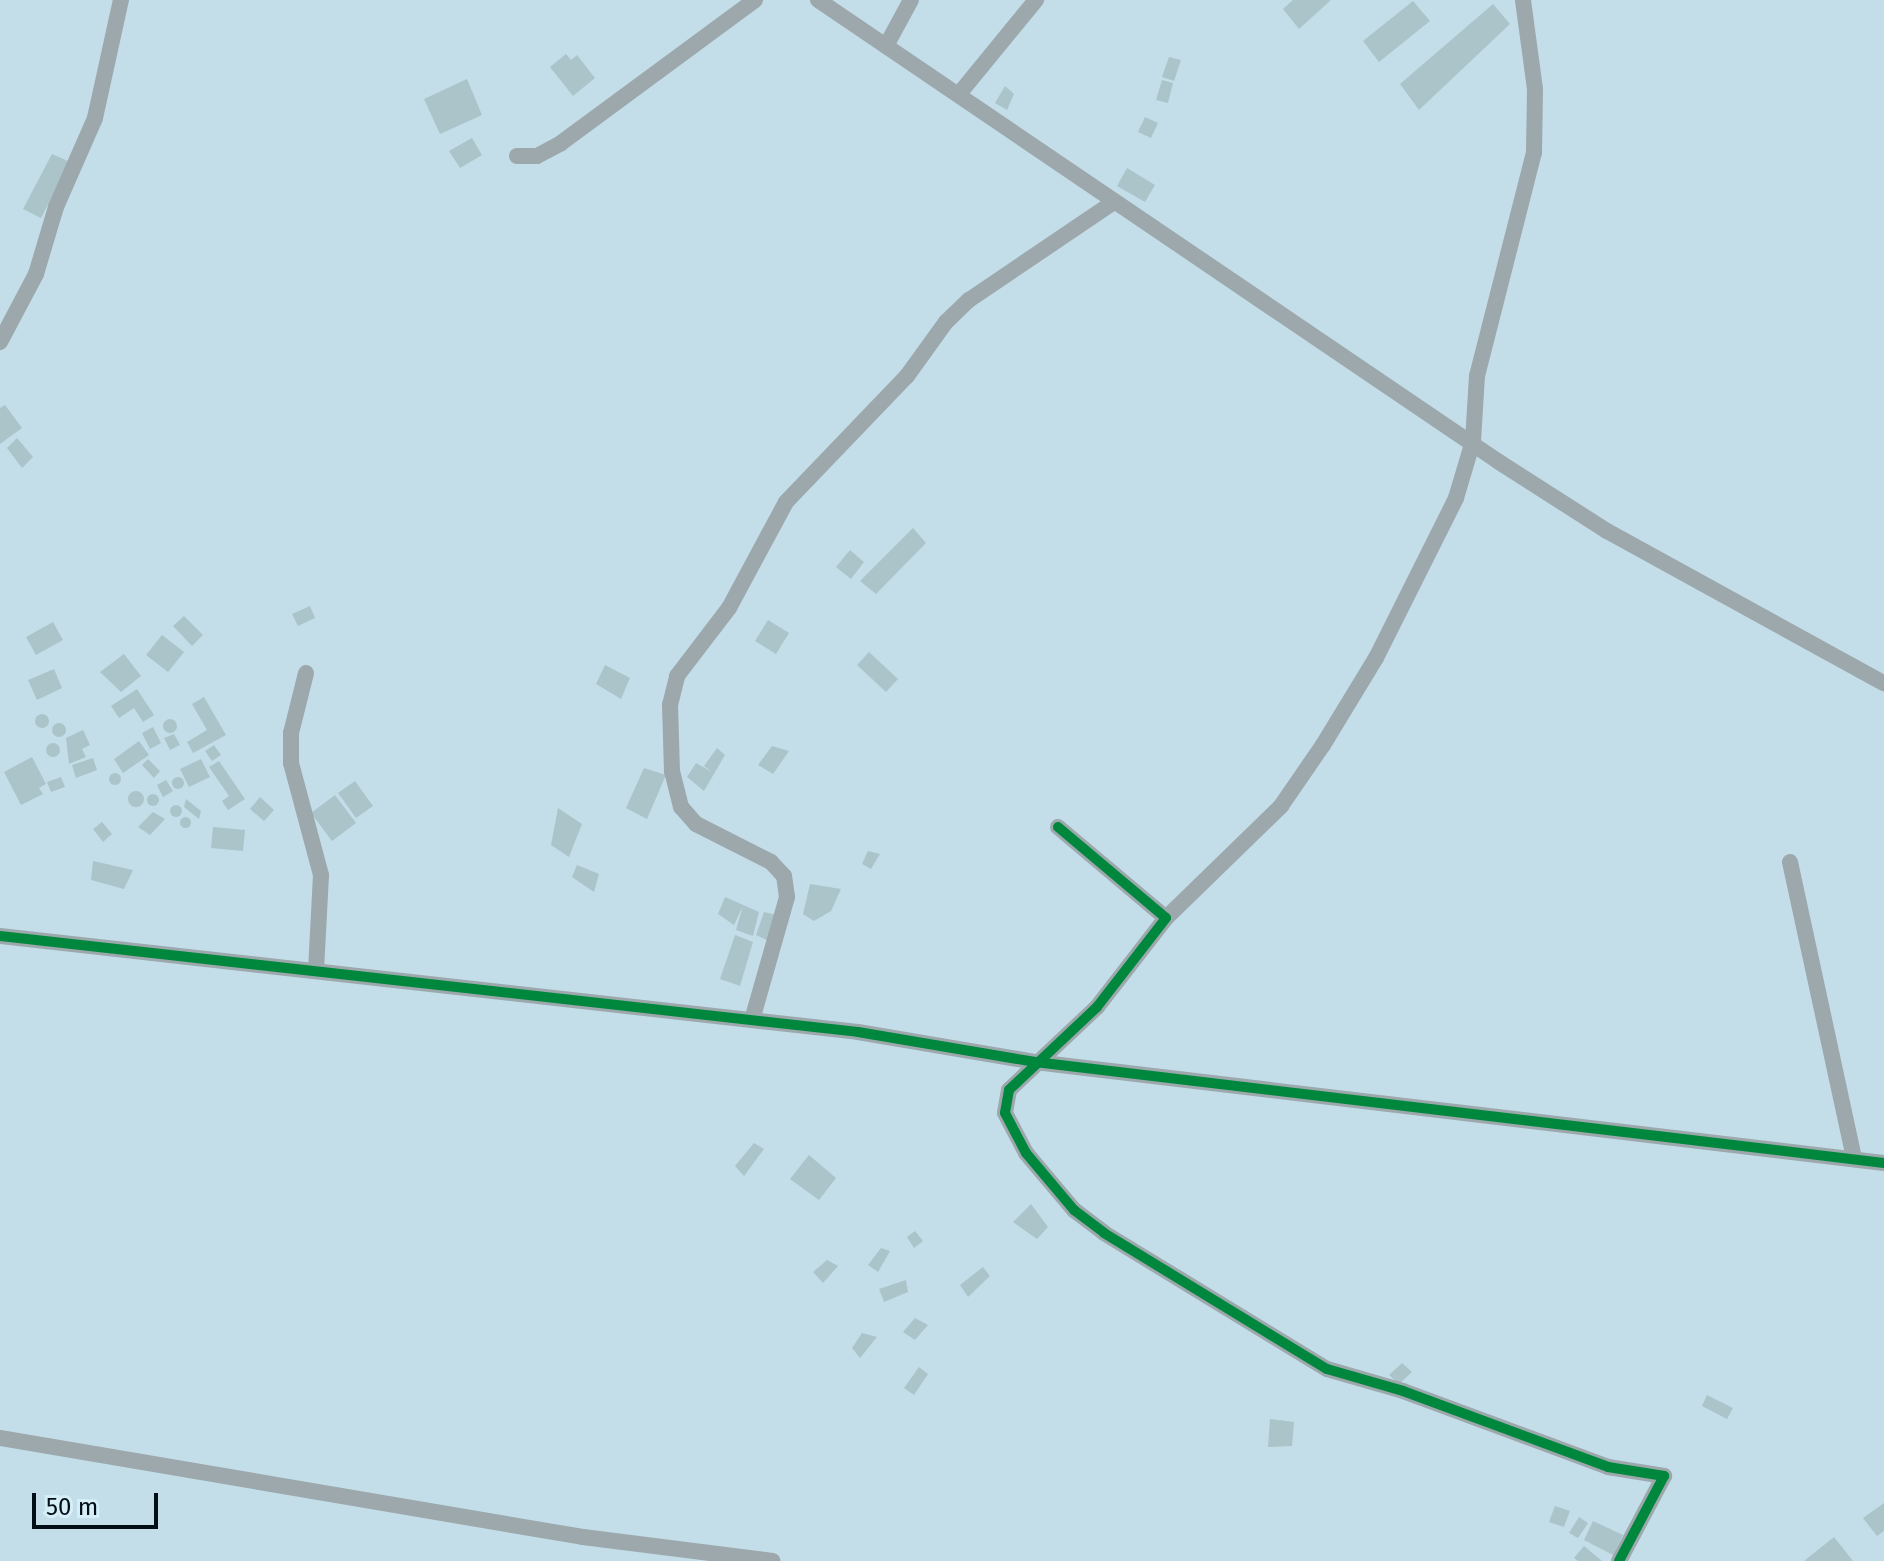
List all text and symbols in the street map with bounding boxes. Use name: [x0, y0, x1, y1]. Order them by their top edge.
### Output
scale bar: [36, 1477, 162, 1527]
text: 50 m: [46, 1493, 98, 1521]

